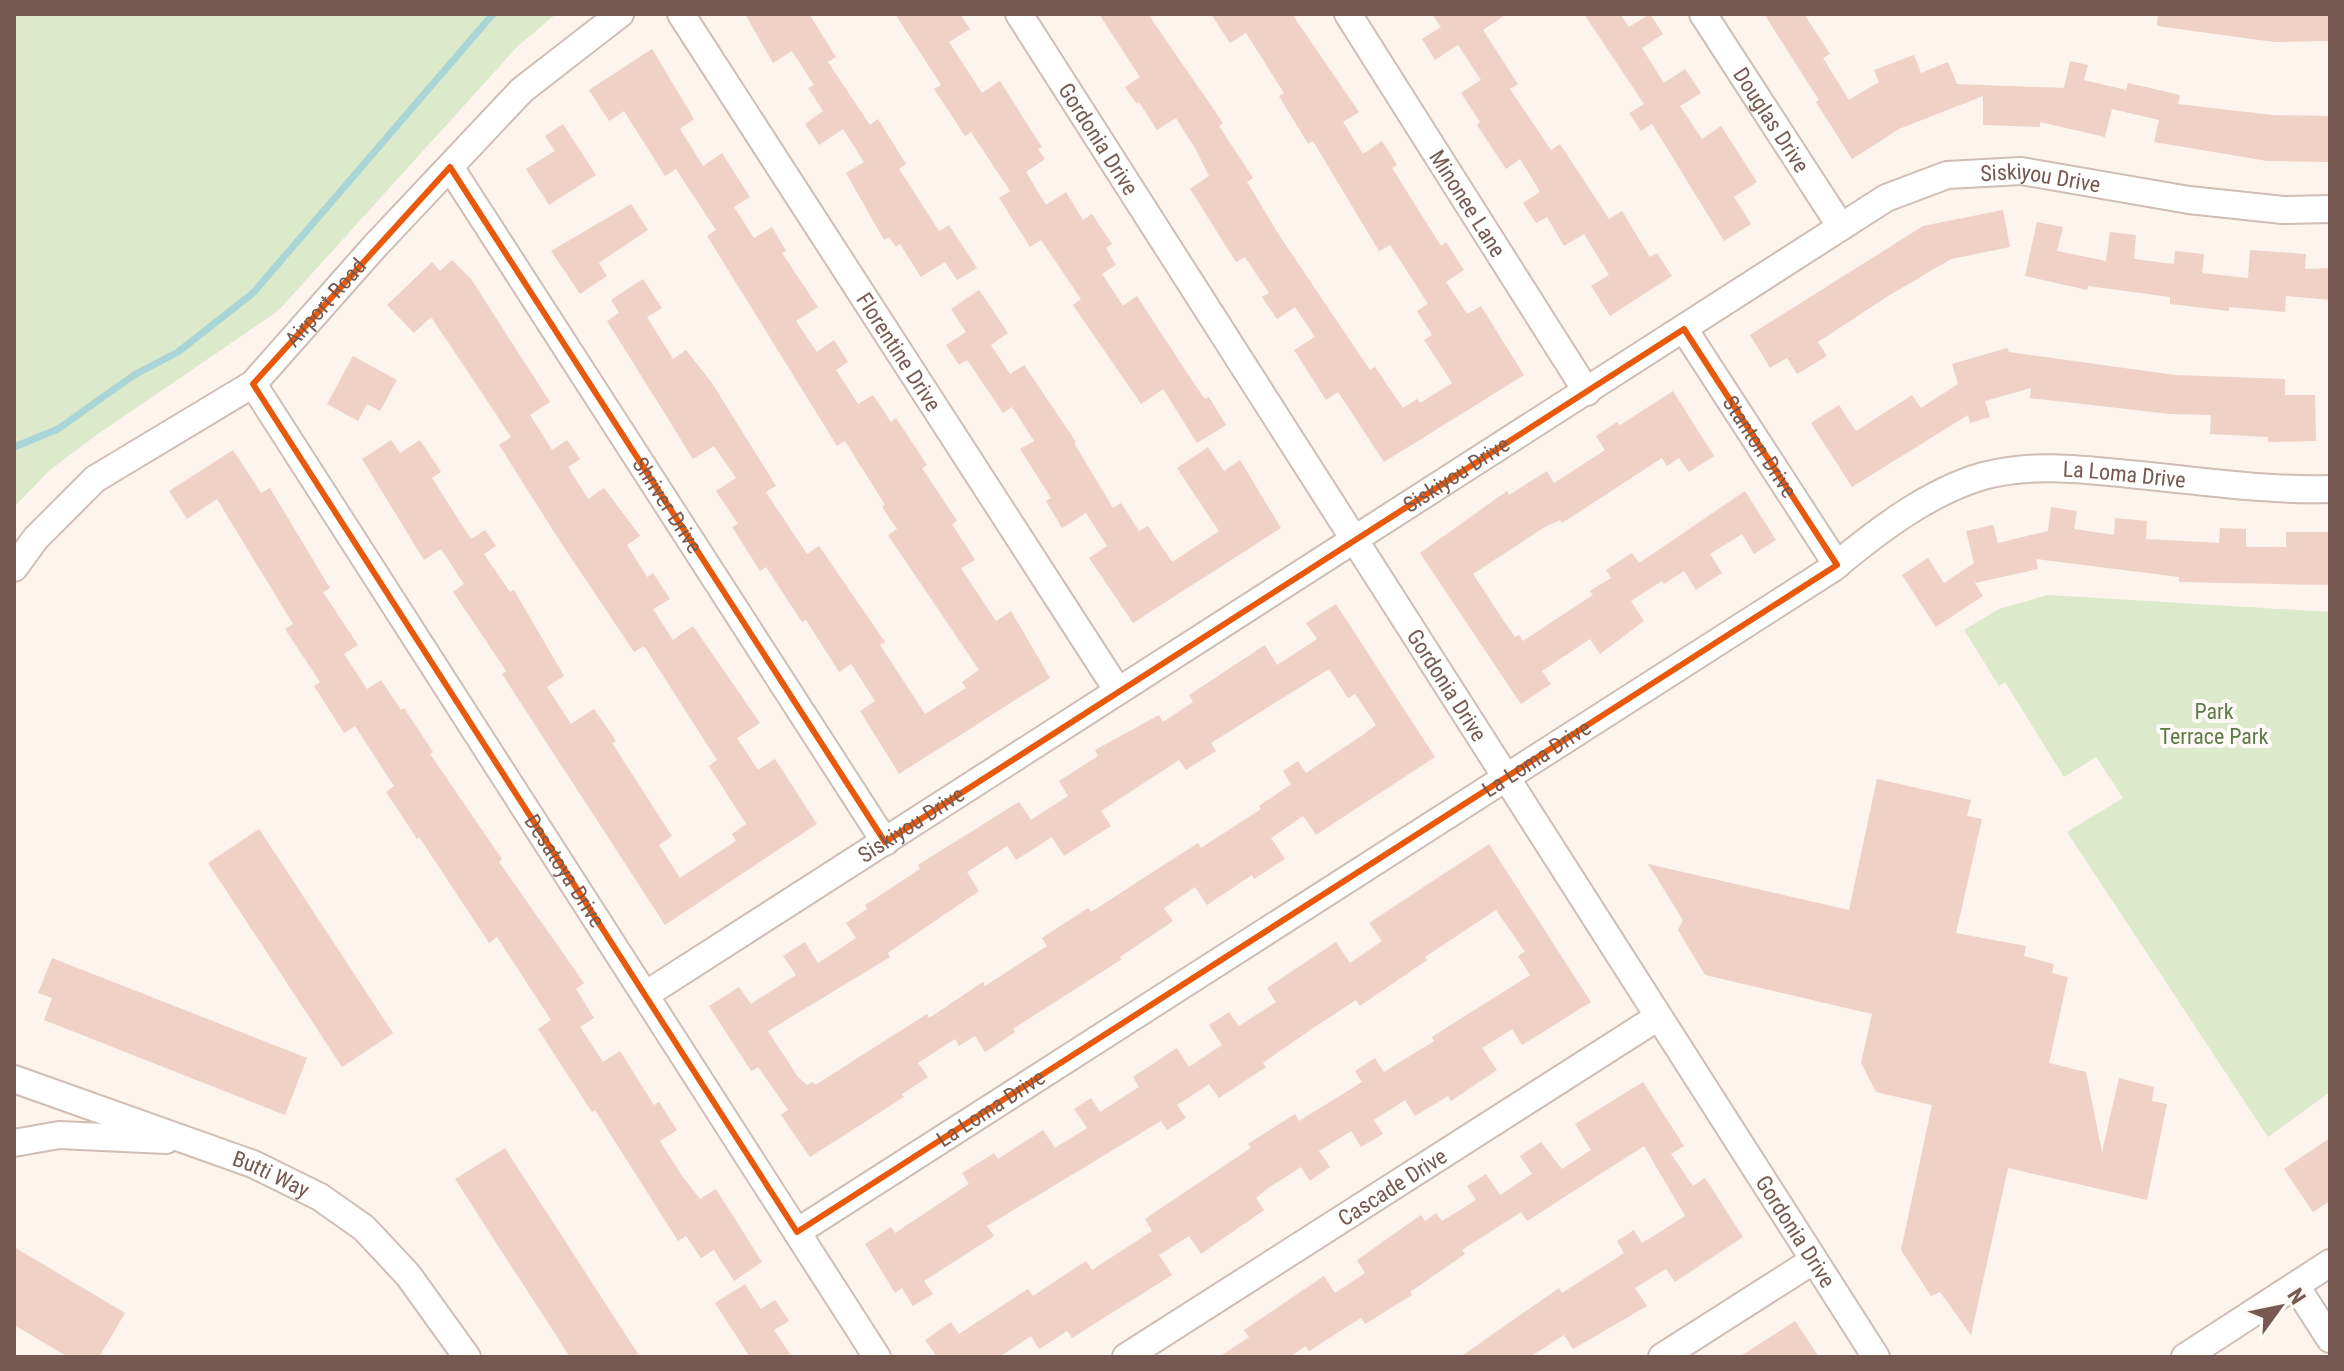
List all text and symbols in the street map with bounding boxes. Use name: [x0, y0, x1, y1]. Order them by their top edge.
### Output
street label: Douglas Drive: [1728, 63, 1814, 177]
street label: Gordonia Drive: [1053, 78, 1143, 200]
street label: Minonee Lane: [1424, 145, 1510, 262]
street label: Siskiyou Drive: [1980, 159, 2102, 197]
street label: Airport Road: [280, 253, 371, 352]
street label: Florentine Drive: [851, 288, 946, 416]
street label: Stanton Drive: [1718, 391, 1802, 502]
street label: Siskiyou Drive: [1399, 431, 1514, 518]
street label: Shriver Drive: [627, 453, 707, 558]
street label: La Loma Drive: [2062, 456, 2187, 493]
street label: Gordonia Drive: [1402, 625, 1492, 746]
park label: Park Terrace Park: [2160, 699, 2269, 749]
street label: La Loma Drive: [1478, 715, 1595, 803]
street label: Siskiyou Drive: [853, 781, 969, 868]
street label: Desatoya Drive: [519, 810, 610, 932]
street label: La Loma Drive: [932, 1064, 1050, 1152]
street label: Cascade Drive: [1334, 1143, 1452, 1231]
street label: Butti Way: [229, 1146, 313, 1203]
street label: Gordonia Drive: [1750, 1171, 1840, 1292]
north arrow: [2240, 1267, 2320, 1347]
text: N: [2282, 1284, 2311, 1309]

